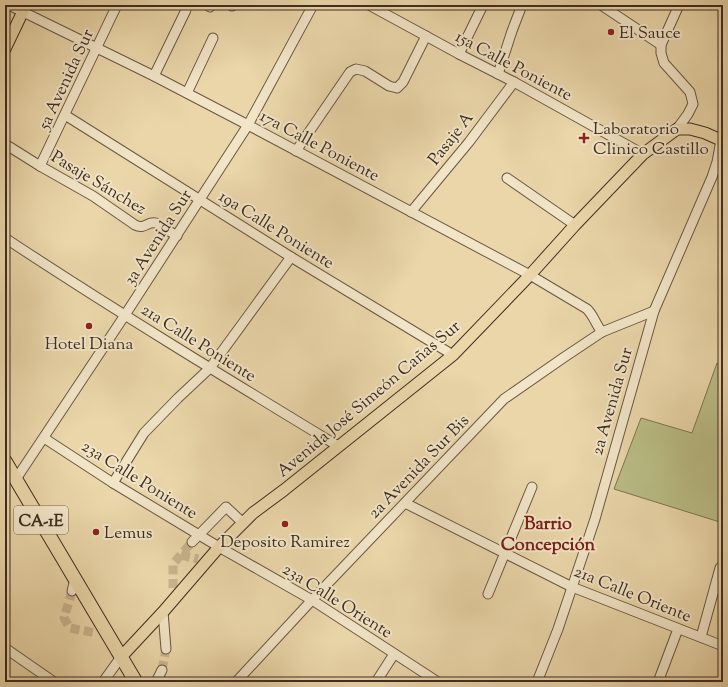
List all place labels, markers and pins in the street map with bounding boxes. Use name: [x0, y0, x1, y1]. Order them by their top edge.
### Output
place label: El Sauce: [619, 22, 681, 46]
marker: El Sauce: [606, 27, 616, 37]
place label: Laboratorio Clinico Castillo: [593, 118, 709, 162]
marker: Laboratorio Clinico Castillo: [578, 132, 590, 144]
marker: Hotel Diana: [84, 321, 94, 331]
place label: Hotel Diana: [45, 333, 134, 357]
marker: Deposito Ramirez: [280, 519, 290, 529]
place label: Lemus: [104, 522, 153, 546]
marker: Lemus: [91, 527, 101, 537]
place label: Deposito Ramirez: [220, 531, 350, 555]

